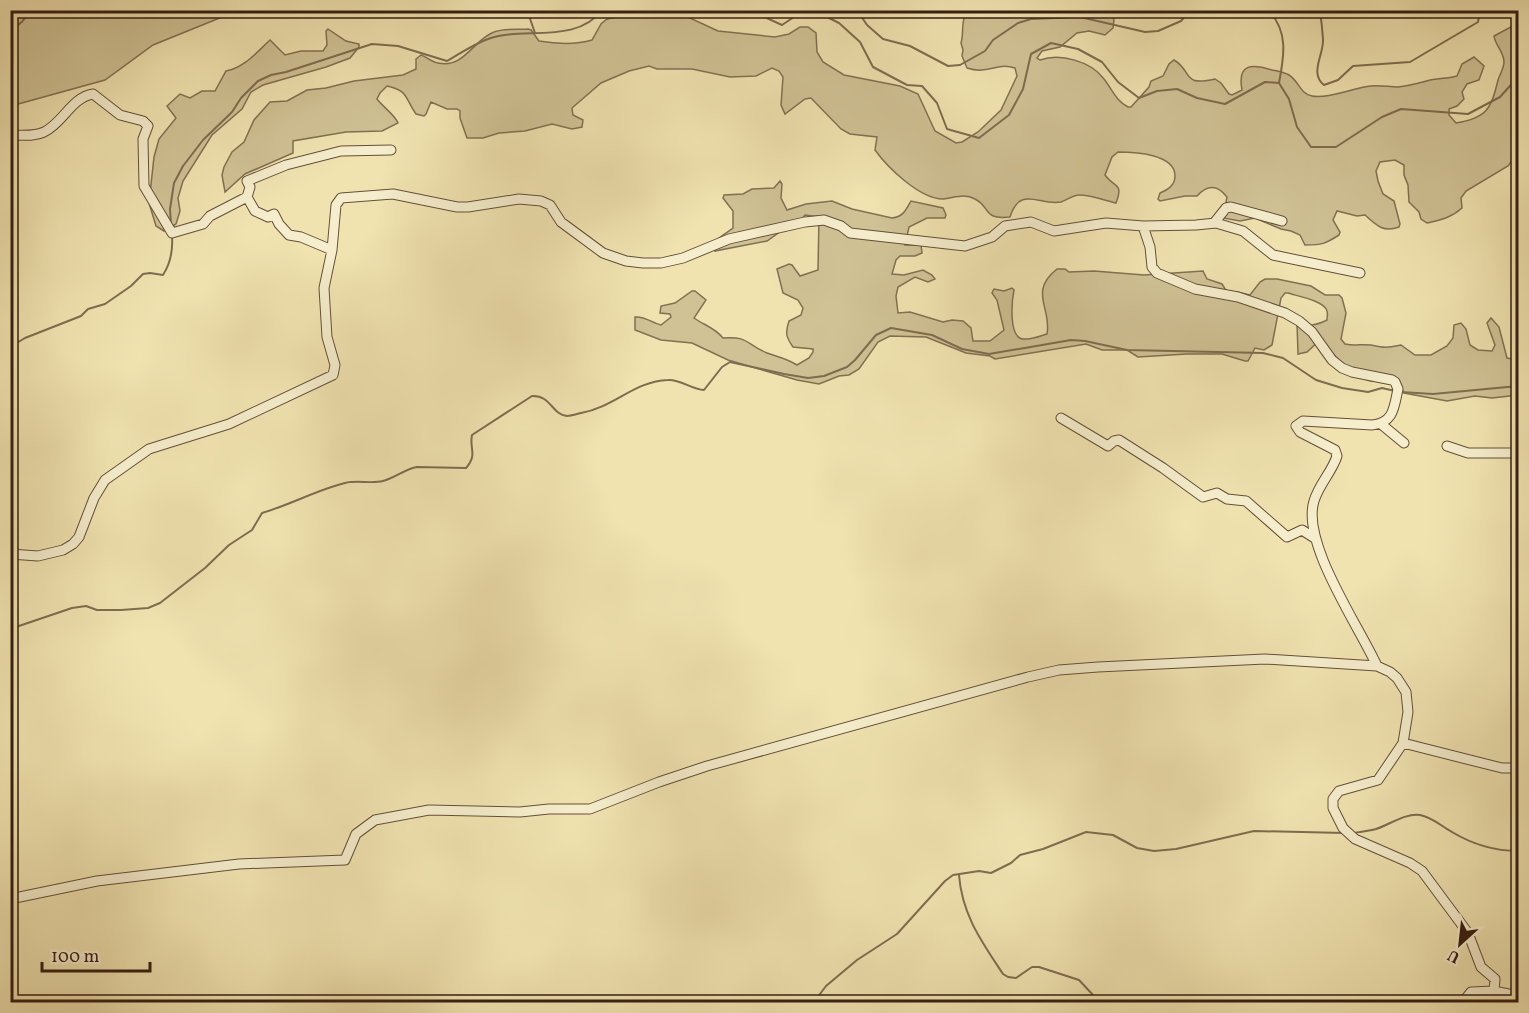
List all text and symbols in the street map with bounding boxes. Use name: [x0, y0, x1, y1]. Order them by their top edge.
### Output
north arrow: [1430, 914, 1490, 974]
scale bar: [42, 935, 150, 973]
text: U: [1444, 943, 1464, 968]
text: 100 m: [51, 945, 100, 970]

